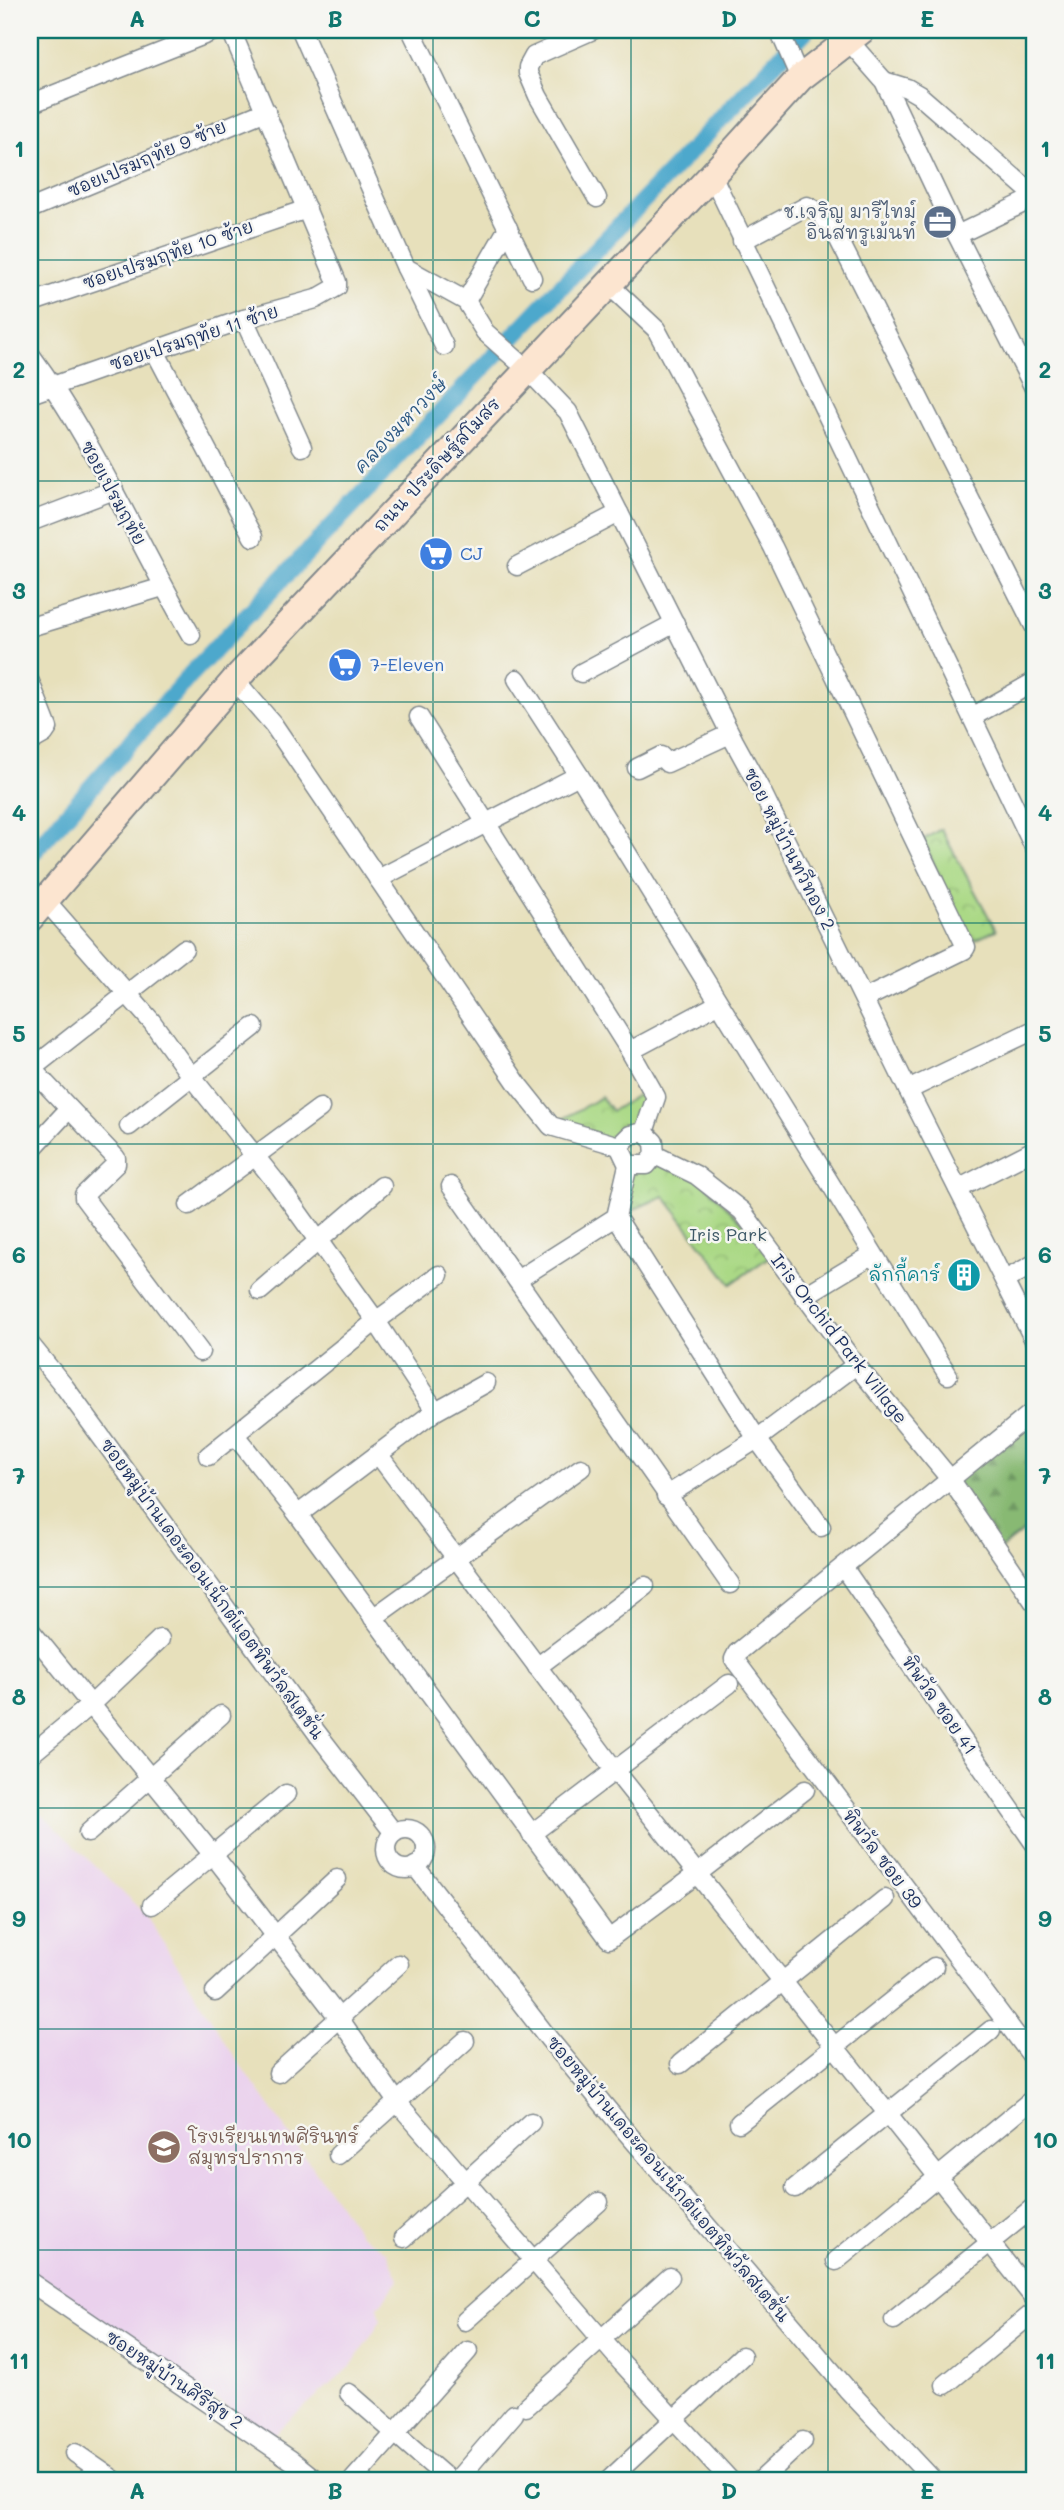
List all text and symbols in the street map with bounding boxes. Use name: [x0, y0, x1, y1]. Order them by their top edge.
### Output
text: A: [129, 3, 145, 33]
text: B: [327, 3, 343, 33]
text: C: [523, 3, 541, 33]
text: D: [721, 3, 737, 33]
text: E: [920, 3, 934, 33]
street label: ซอยเปรมฤทัย 9 ซ้าย: [63, 114, 230, 203]
text: 1: [14, 133, 24, 163]
text: 1: [1040, 133, 1050, 163]
place label: ช.เจริญ มารีไทม์ อินสทรูเม้นท์: [783, 199, 916, 246]
office icon: ช.เจริญ มารีไทม์ อินสทรูเม้นท์: [921, 203, 959, 241]
street label: ซอยเปรมฤทัย 10 ซ้าย: [79, 214, 257, 296]
street label: ซอยเปรมฤทัย 11 ซ้าย: [106, 298, 281, 377]
text: 2: [13, 354, 25, 384]
text: 2: [1039, 354, 1051, 384]
water label: คลองมหาวงษ์: [348, 370, 454, 478]
street label: ถนน ประดิษฐ์สโมสร: [367, 392, 506, 538]
street label: ซอยเปรมฤทัย: [74, 436, 152, 549]
supermarket icon: CJ: [417, 535, 455, 573]
place label: CJ: [460, 541, 483, 565]
text: 3: [12, 575, 26, 605]
text: 3: [1038, 575, 1052, 605]
supermarket icon: 7-Eleven: [326, 646, 364, 684]
place label: 7-Eleven: [370, 652, 444, 676]
street label: ซอย หมู่บ้านทวีทอง 2: [737, 763, 842, 935]
text: 4: [12, 797, 26, 827]
text: 4: [1038, 797, 1052, 827]
text: 5: [12, 1018, 26, 1048]
text: 5: [1038, 1018, 1052, 1048]
park label: Iris Park: [689, 1222, 767, 1246]
text: 6: [12, 1239, 26, 1269]
text: 6: [1038, 1239, 1052, 1269]
street label: Iris Orchid Park Village: [766, 1249, 914, 1428]
building icon: ลักกี้คาร์: [945, 1256, 983, 1294]
place label: ลักกี้คาร์: [868, 1257, 940, 1286]
street label: ซอยหมู่บ้านเดอะคอนเน็กต์แอตทิพวัลสเตชั่น: [94, 1430, 334, 1745]
text: 7: [13, 1460, 26, 1490]
text: 7: [1039, 1460, 1052, 1490]
street label: ทิพวัล ซอย 41: [897, 1650, 983, 1759]
text: 8: [12, 1681, 26, 1711]
text: 8: [1038, 1681, 1052, 1711]
street label: ทิพวัล ซอย 39: [837, 1804, 928, 1913]
text: 9: [12, 1903, 26, 1933]
text: 9: [1038, 1903, 1052, 1933]
street label: ซอยหมู่บ้านเดอะคอนเน็กต์แอตทิพวัลสเตชั่น: [540, 2027, 799, 2328]
text: 10: [7, 2124, 32, 2154]
place label: โรงเรียนเทพศิรินทร์ สมุทรปราการ: [187, 2124, 359, 2171]
text: 10: [1033, 2124, 1058, 2154]
school or university icon: โรงเรียนเทพศิรินทร์ สมุทรปราการ: [145, 2128, 183, 2166]
street label: ซอยหมู่บ้านศิรีสุข 2: [100, 2324, 248, 2436]
text: 11: [9, 2345, 29, 2375]
text: 11: [1035, 2345, 1055, 2375]
text: A: [129, 2475, 145, 2505]
text: B: [327, 2475, 343, 2505]
text: C: [523, 2475, 541, 2505]
text: D: [721, 2475, 737, 2505]
text: E: [920, 2475, 934, 2505]

